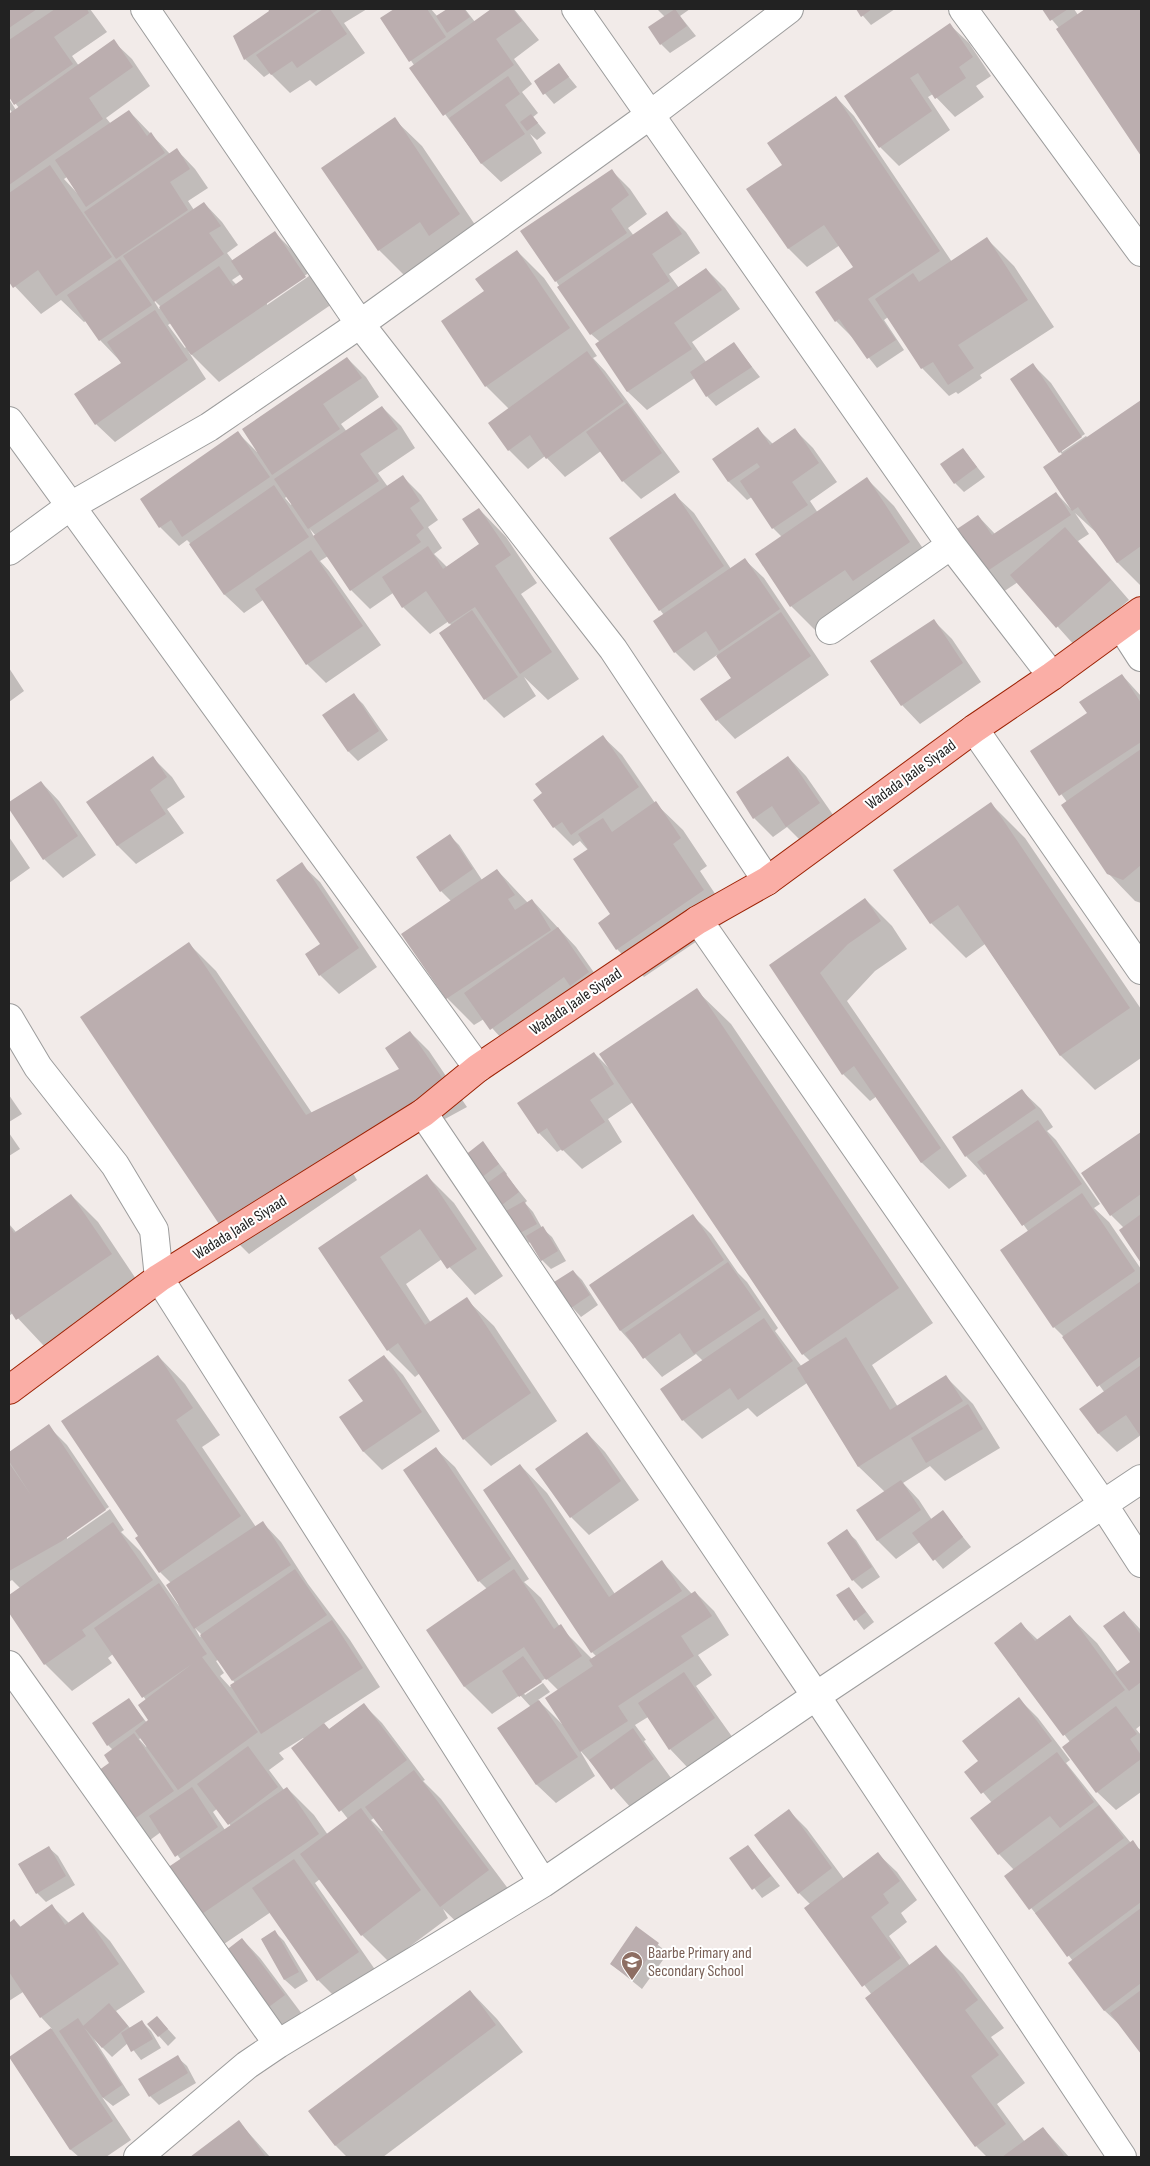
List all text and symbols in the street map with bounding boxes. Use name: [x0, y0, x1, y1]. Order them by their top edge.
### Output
street label: Wadada Jaale Siyaad: [862, 736, 960, 814]
street label: Wadada Jaale Siyaad: [526, 964, 626, 1040]
street label: Wadada Jaale Siyaad: [190, 1192, 290, 1264]
place label: Baarbe Primary and Secondary School: [648, 1944, 752, 1981]
school or university icon: Baarbe Primary and Secondary School: [620, 1950, 644, 1981]

